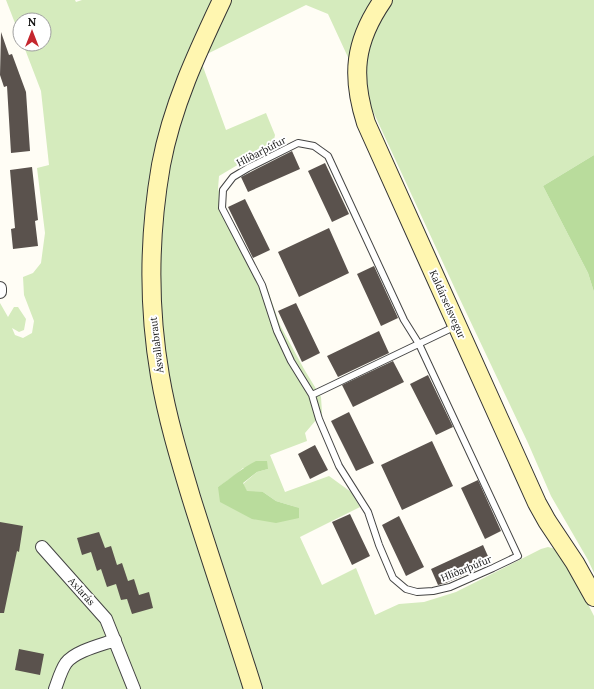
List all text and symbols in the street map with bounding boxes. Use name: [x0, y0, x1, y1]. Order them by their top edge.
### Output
north arrow: [12, 12, 52, 52]
text: N: [28, 15, 37, 29]
street label: Hlíðarþúfur: [234, 133, 289, 169]
street label: Kaldárselsvegur: [427, 268, 469, 341]
street label: Ásvallabraut: [147, 316, 167, 375]
street label: Hlíðarþúfur: [439, 552, 494, 585]
street label: Axlarás: [65, 574, 98, 609]

